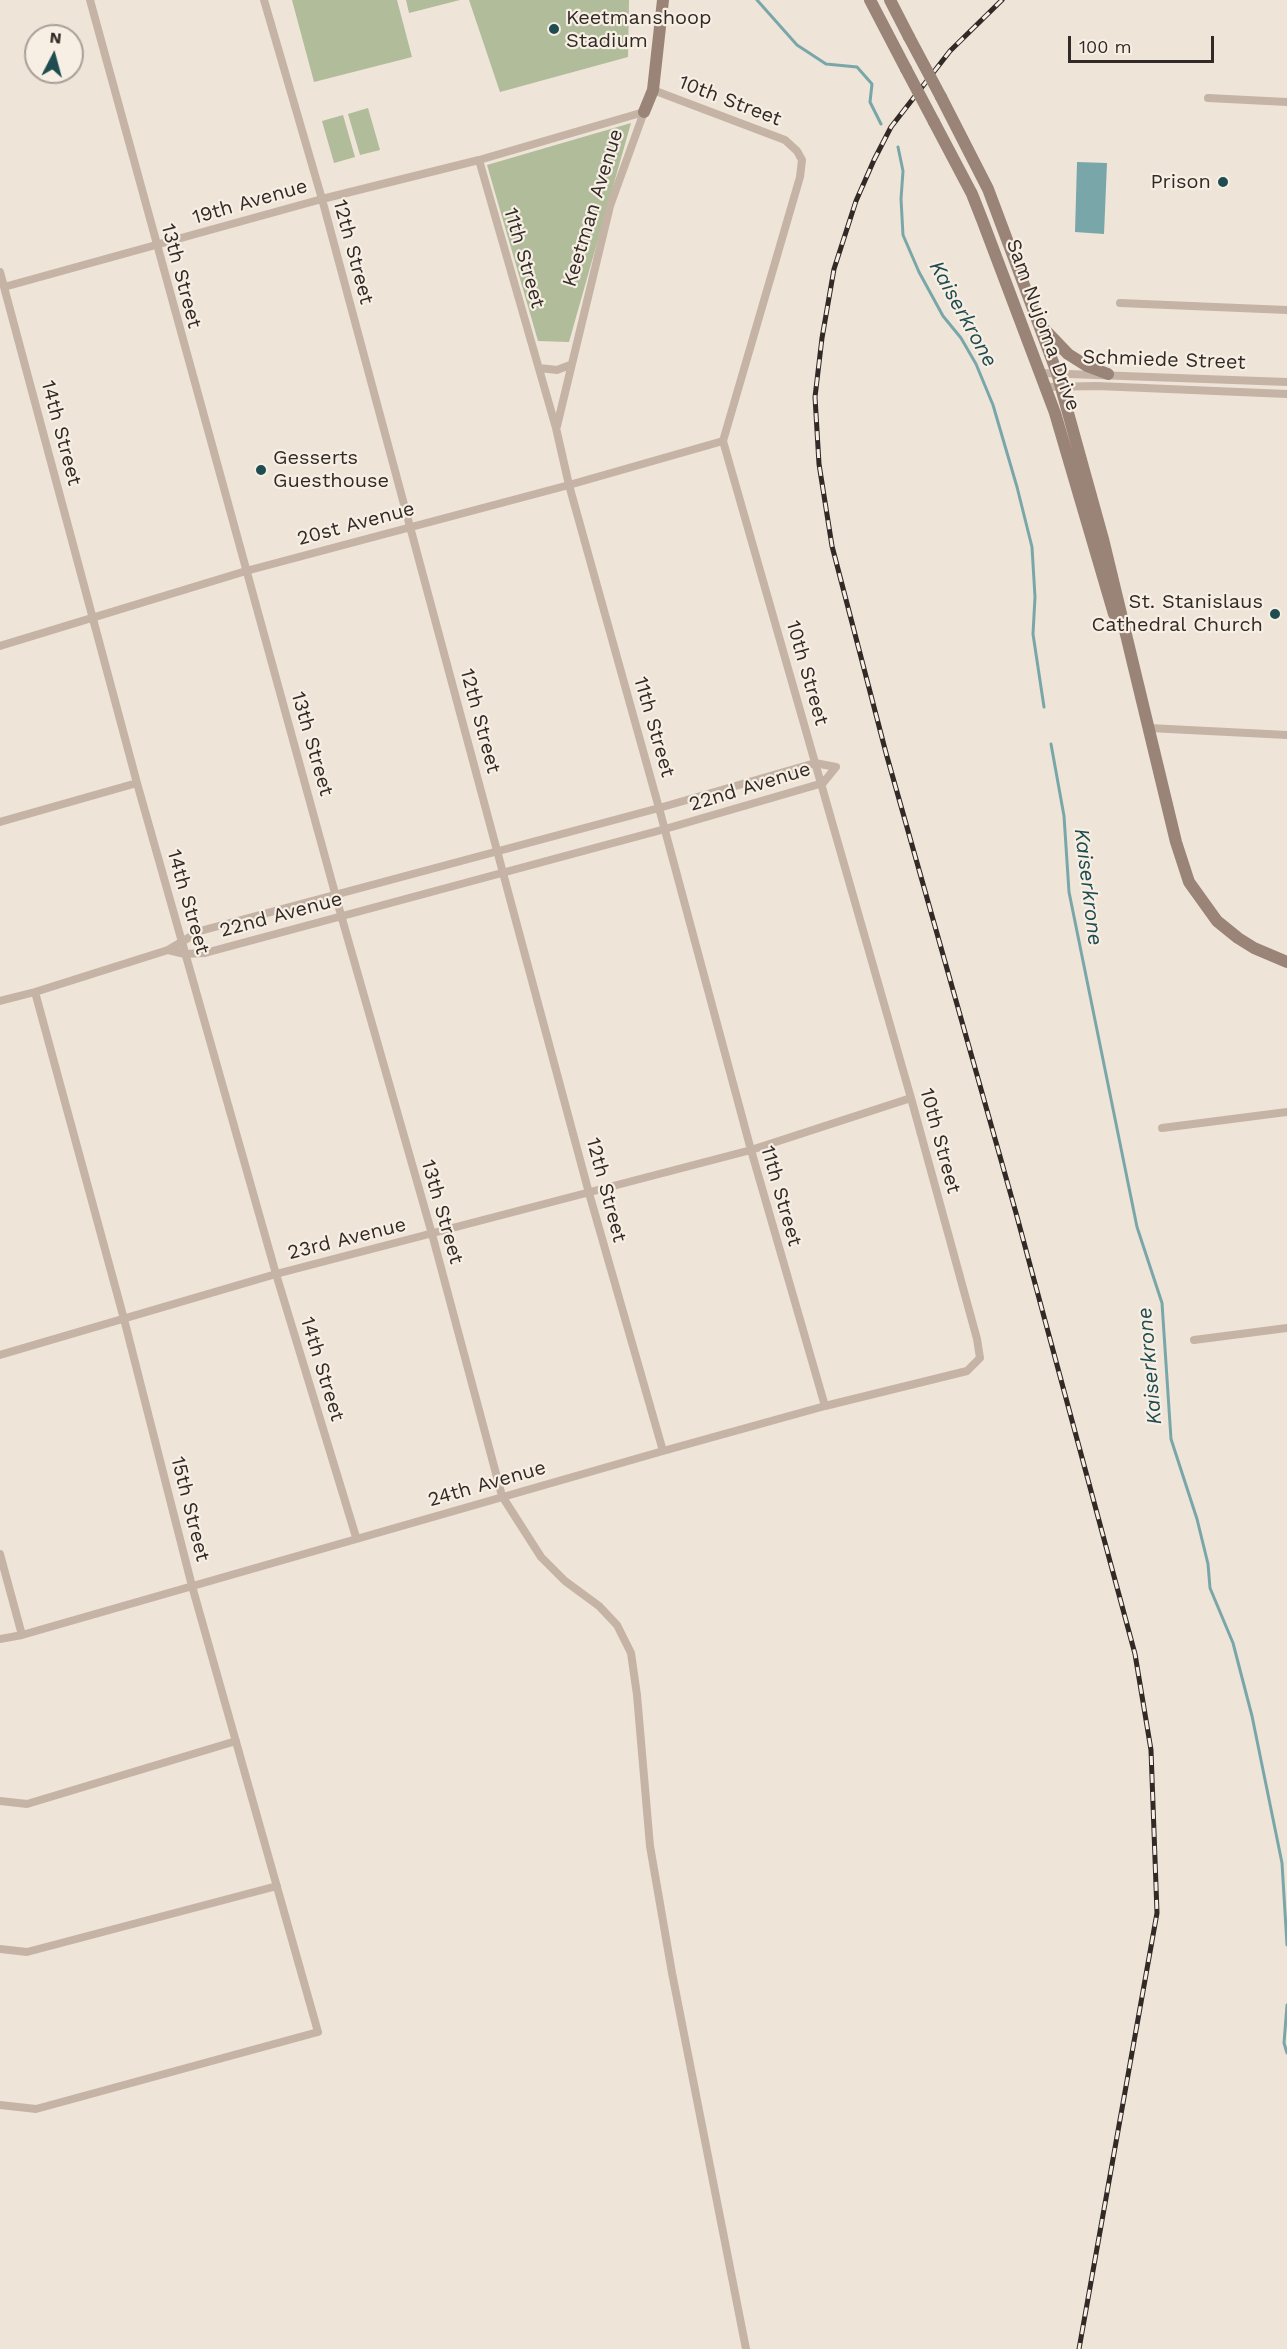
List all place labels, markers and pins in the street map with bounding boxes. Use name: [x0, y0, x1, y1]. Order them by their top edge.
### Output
place label: Keetmanshoop Stadium: [566, 6, 712, 53]
marker: Keetmanshoop Stadium: [547, 22, 561, 36]
place label: Prison: [1150, 170, 1211, 194]
marker: Prison: [1216, 175, 1230, 189]
place label: Gesserts Guesthouse: [273, 446, 389, 493]
marker: Gesserts Guesthouse: [254, 463, 268, 477]
place label: St. Stanislaus Cathedral Church: [1092, 590, 1263, 637]
marker: St. Stanislaus Cathedral Church: [1268, 607, 1282, 621]

